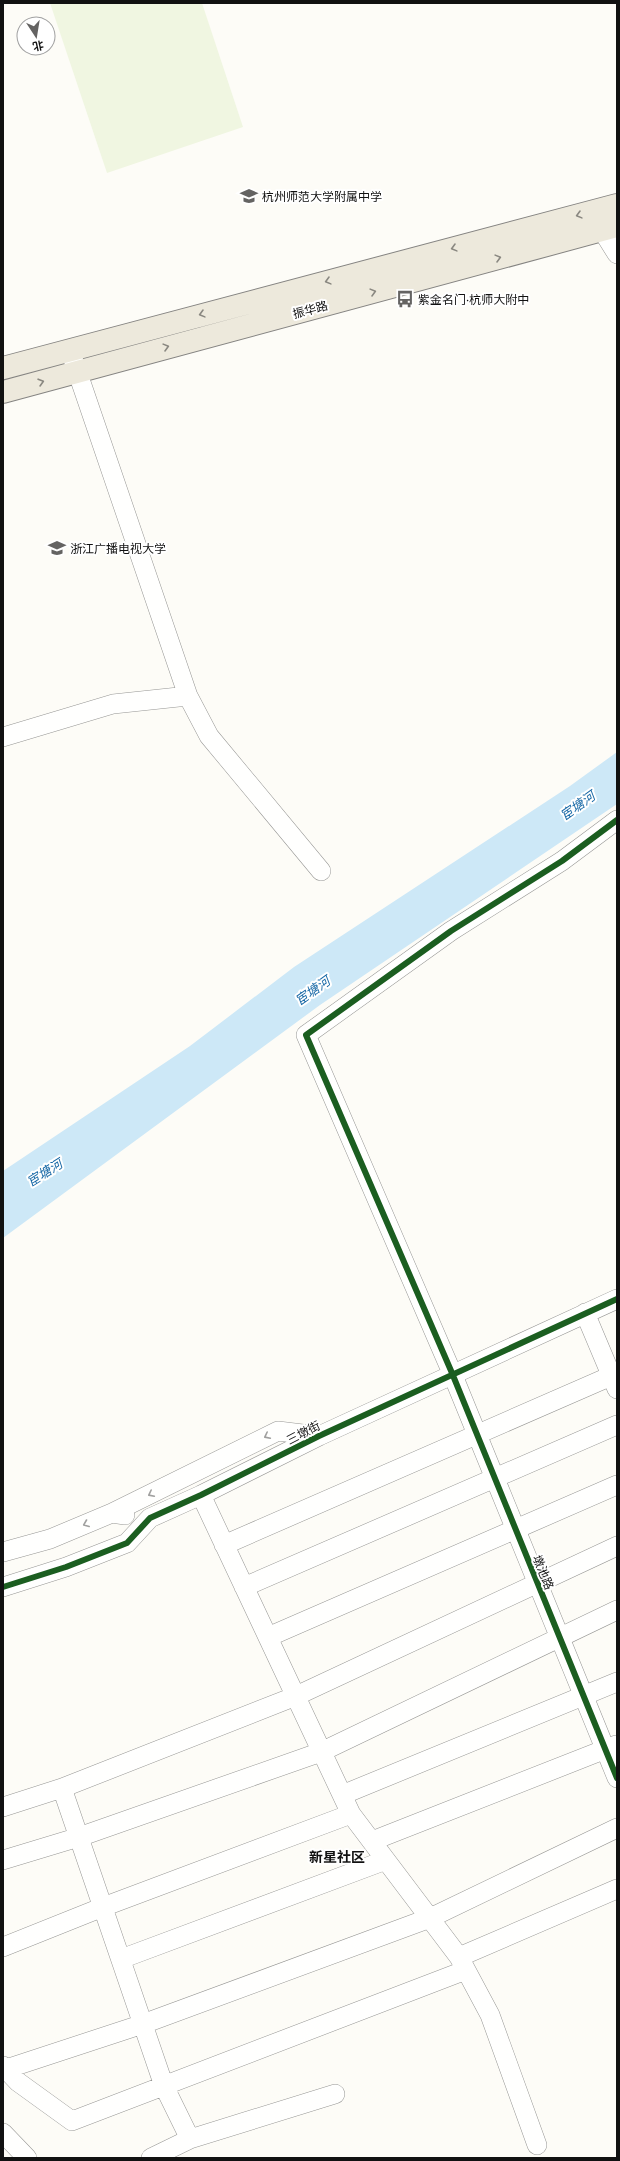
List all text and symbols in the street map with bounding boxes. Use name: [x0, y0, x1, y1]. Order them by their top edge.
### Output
north arrow: [16, 16, 56, 56]
text: 北: [31, 38, 45, 55]
school or university icon: 杭州师范大学附属中学: [239, 186, 259, 206]
place label: 杭州师范大学附属中学: [262, 188, 382, 204]
one-way arrow: [576, 210, 583, 219]
one-way arrow: [450, 243, 457, 252]
one-way arrow: [494, 254, 501, 263]
one-way arrow: [325, 276, 332, 285]
one-way arrow: [369, 288, 376, 297]
bus stop icon: 紫金名门·杭师大附中: [395, 289, 415, 309]
place label: 紫金名门·杭师大附中: [418, 291, 529, 307]
street label: 振华路: [291, 297, 329, 321]
one-way arrow: [199, 309, 206, 318]
one-way arrow: [163, 344, 169, 352]
one-way arrow: [37, 378, 44, 387]
school or university icon: 浙江广播电视大学: [47, 538, 67, 558]
place label: 浙江广播电视大学: [70, 540, 166, 556]
water label: 宦塘河: [556, 785, 600, 823]
water label: 宦塘河: [291, 970, 335, 1008]
water label: 宦塘河: [23, 1153, 68, 1190]
street label: 三墩街: [283, 1417, 323, 1447]
one-way arrow: [264, 1431, 271, 1439]
one-way arrow: [148, 1489, 155, 1497]
one-way arrow: [82, 1520, 89, 1528]
street label: 墩池路: [530, 1552, 558, 1592]
district label: 新星社区: [309, 1847, 365, 1866]

